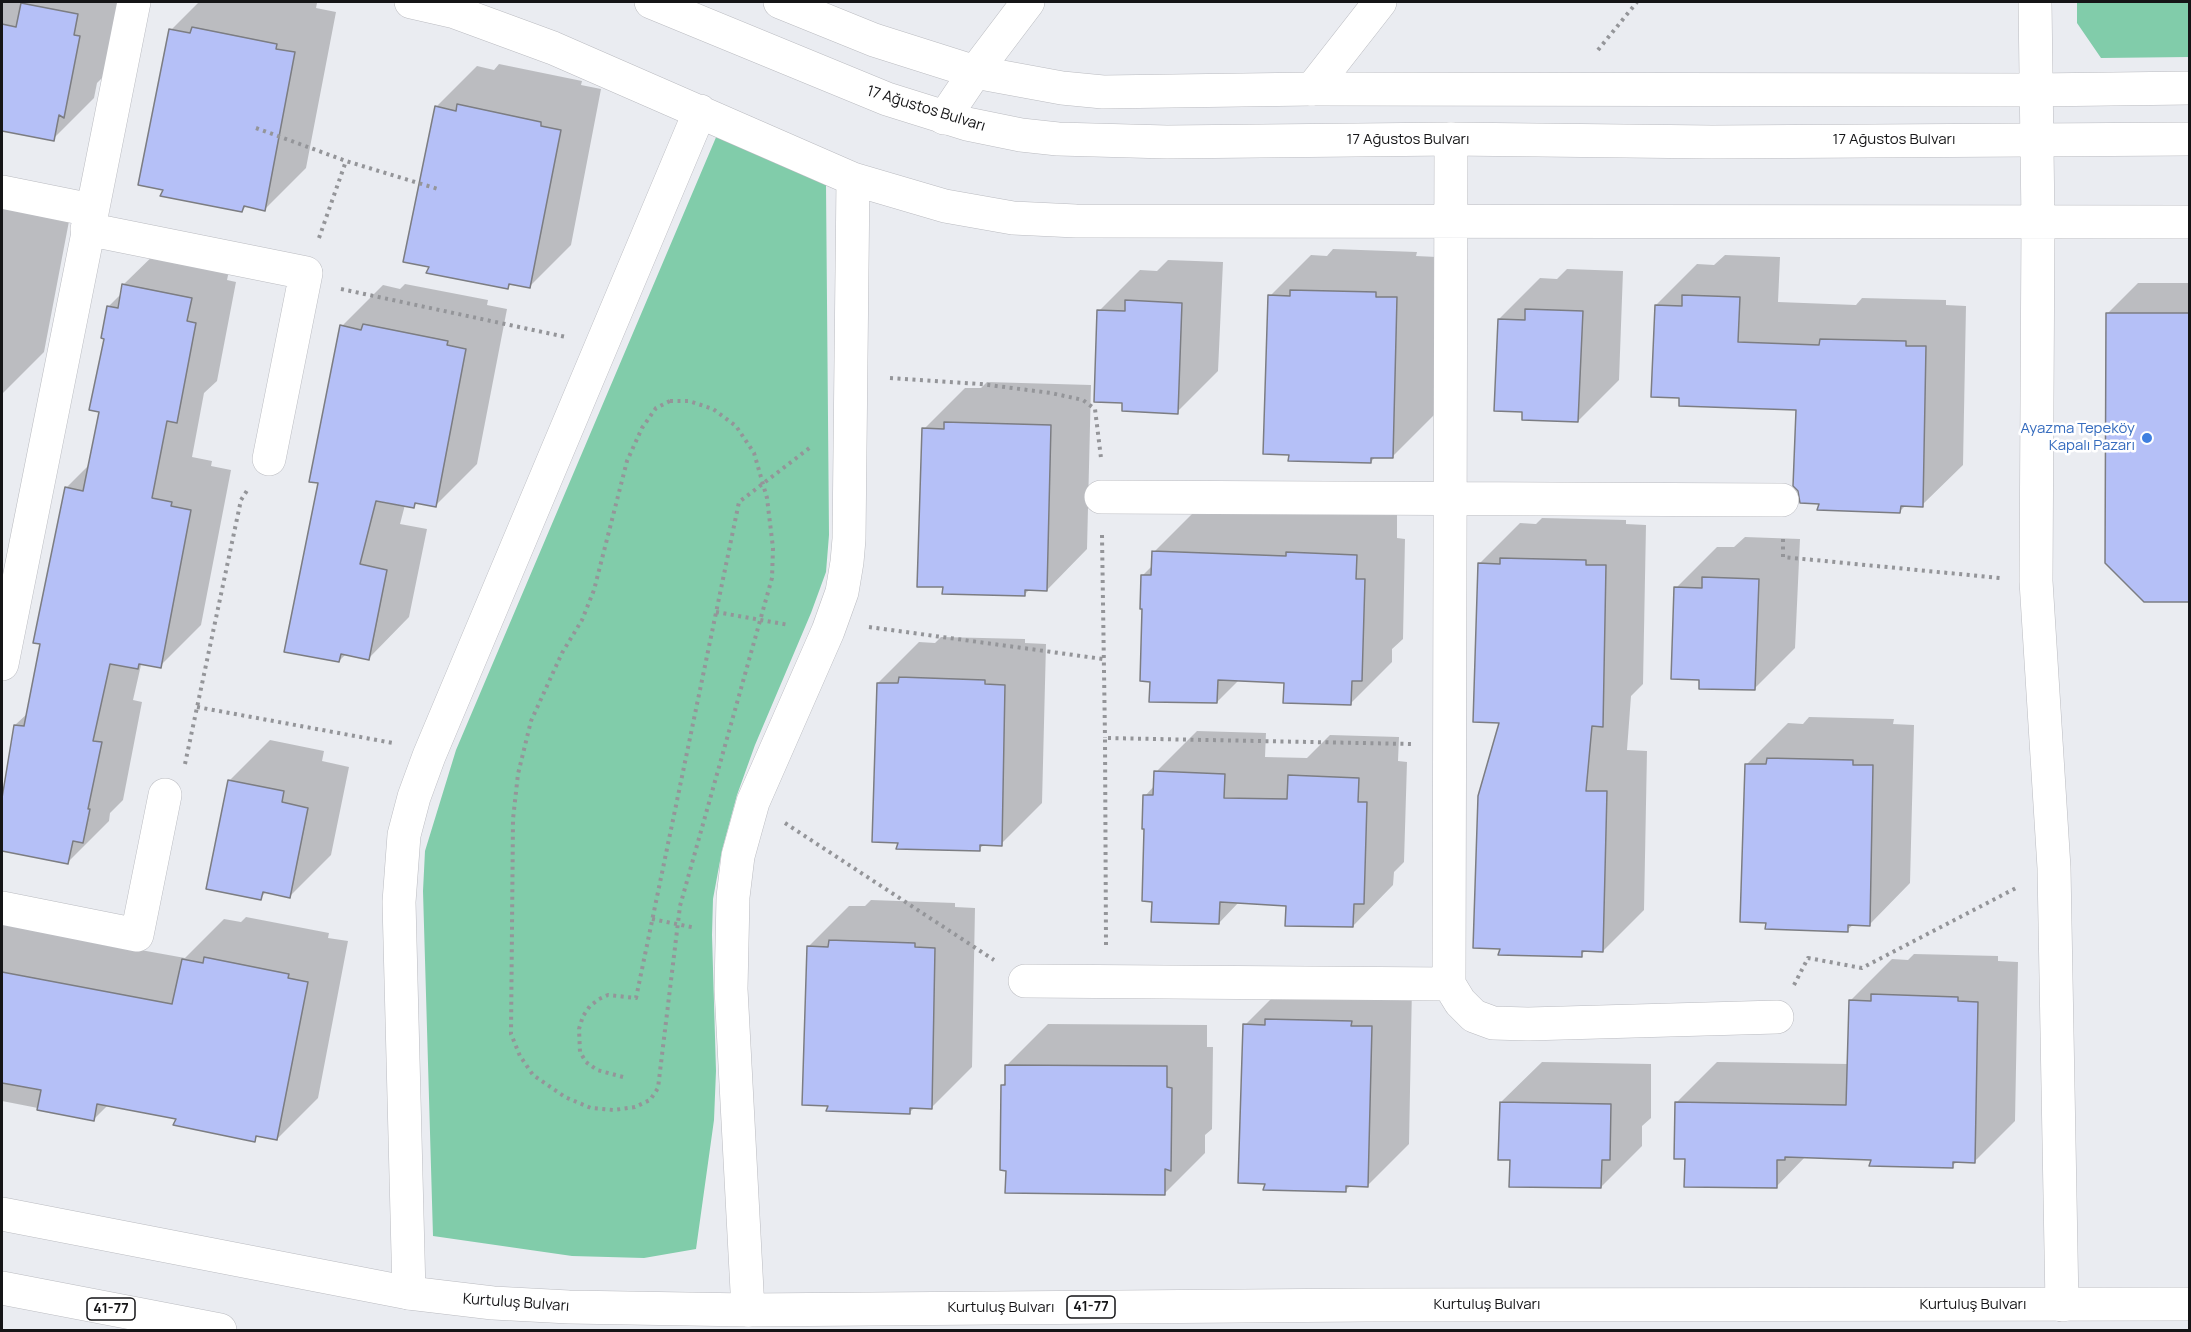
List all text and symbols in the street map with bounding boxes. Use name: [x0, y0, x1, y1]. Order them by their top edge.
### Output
street label: 17 Ağustos Bulvarı: [865, 82, 987, 136]
street label: 17 Ağustos Bulvarı: [1347, 131, 1469, 149]
street label: 17 Ağustos Bulvarı: [1833, 131, 1955, 149]
place label: Ayazma Tepeköy Kapalı Pazarı: [2021, 420, 2135, 455]
marker: Ayazma Tepeköy Kapalı Pazarı: [2140, 431, 2154, 445]
street label: Kurtuluş Bulvarı: [462, 1290, 570, 1316]
road number: 41-77: [1067, 1296, 1115, 1318]
street label: Kurtuluş Bulvarı: [1434, 1296, 1540, 1314]
street label: Kurtuluş Bulvarı: [1920, 1296, 2026, 1314]
road number: 41-77: [87, 1298, 135, 1320]
street label: Kurtuluş Bulvarı: [948, 1299, 1054, 1317]

